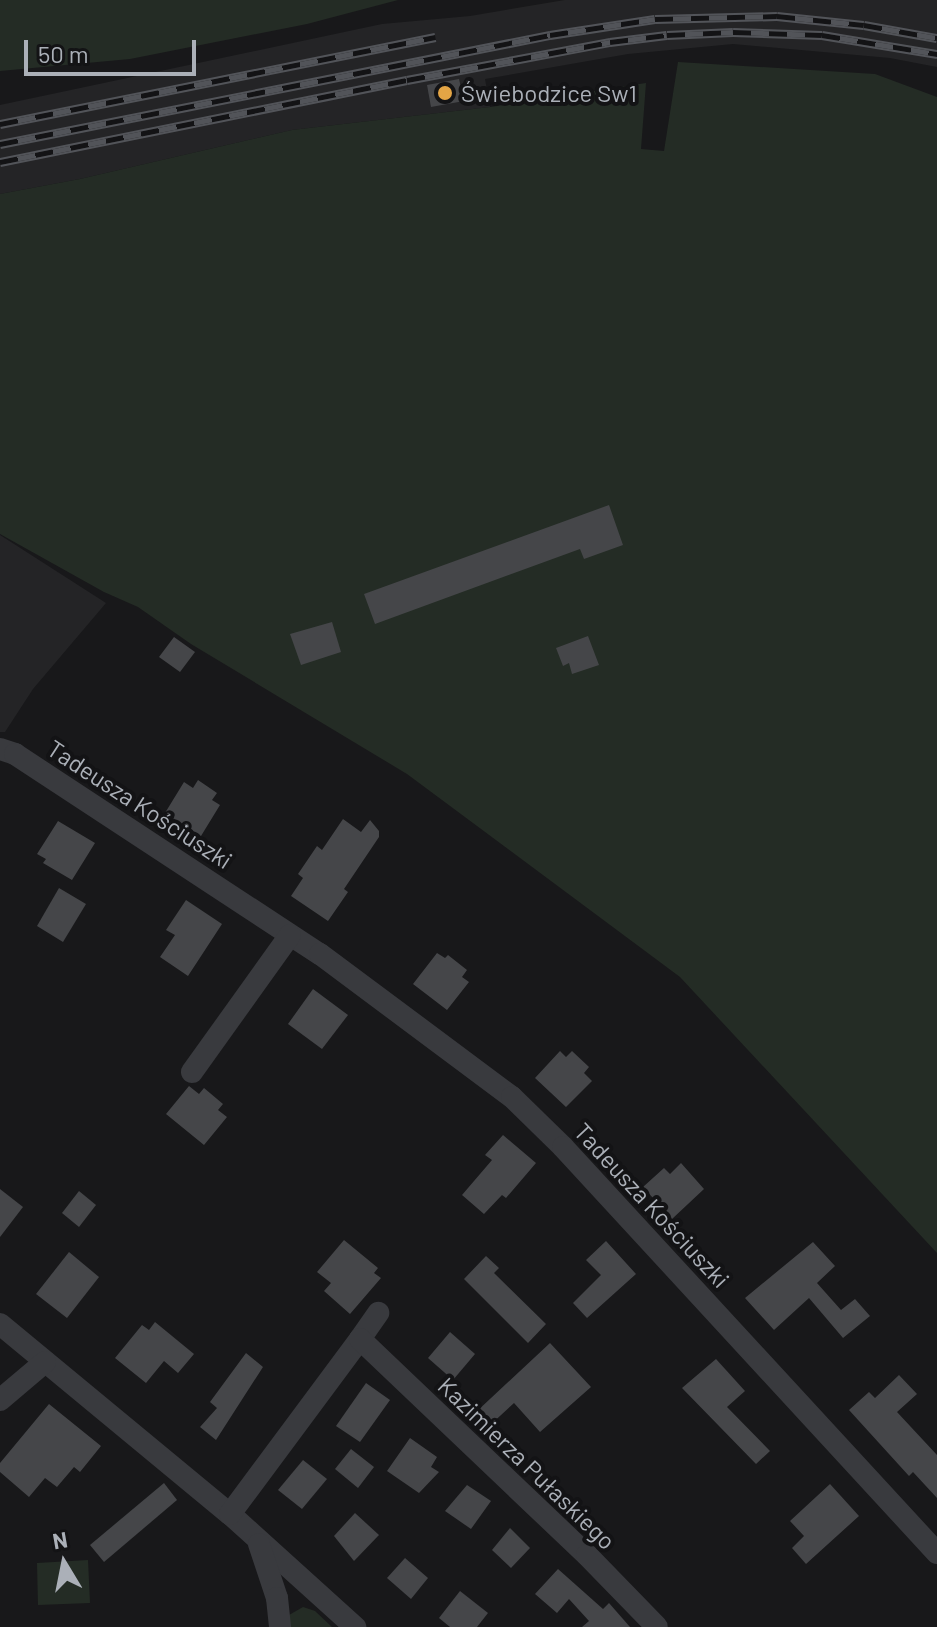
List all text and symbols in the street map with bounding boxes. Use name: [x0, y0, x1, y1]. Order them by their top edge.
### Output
scale bar: [28, 24, 200, 74]
text: 50 m: [38, 39, 89, 68]
place label: Świebodzice Sw1: [461, 79, 637, 107]
marker: Świebodzice Sw1: [436, 84, 454, 102]
street label: Tadeusza Kościuszki: [42, 734, 238, 874]
street label: Tadeusza Kościuszki: [568, 1117, 736, 1293]
street label: Kazimierza Pułaskiego: [432, 1371, 622, 1555]
north arrow: [24, 1523, 104, 1603]
text: N: [50, 1525, 69, 1553]

